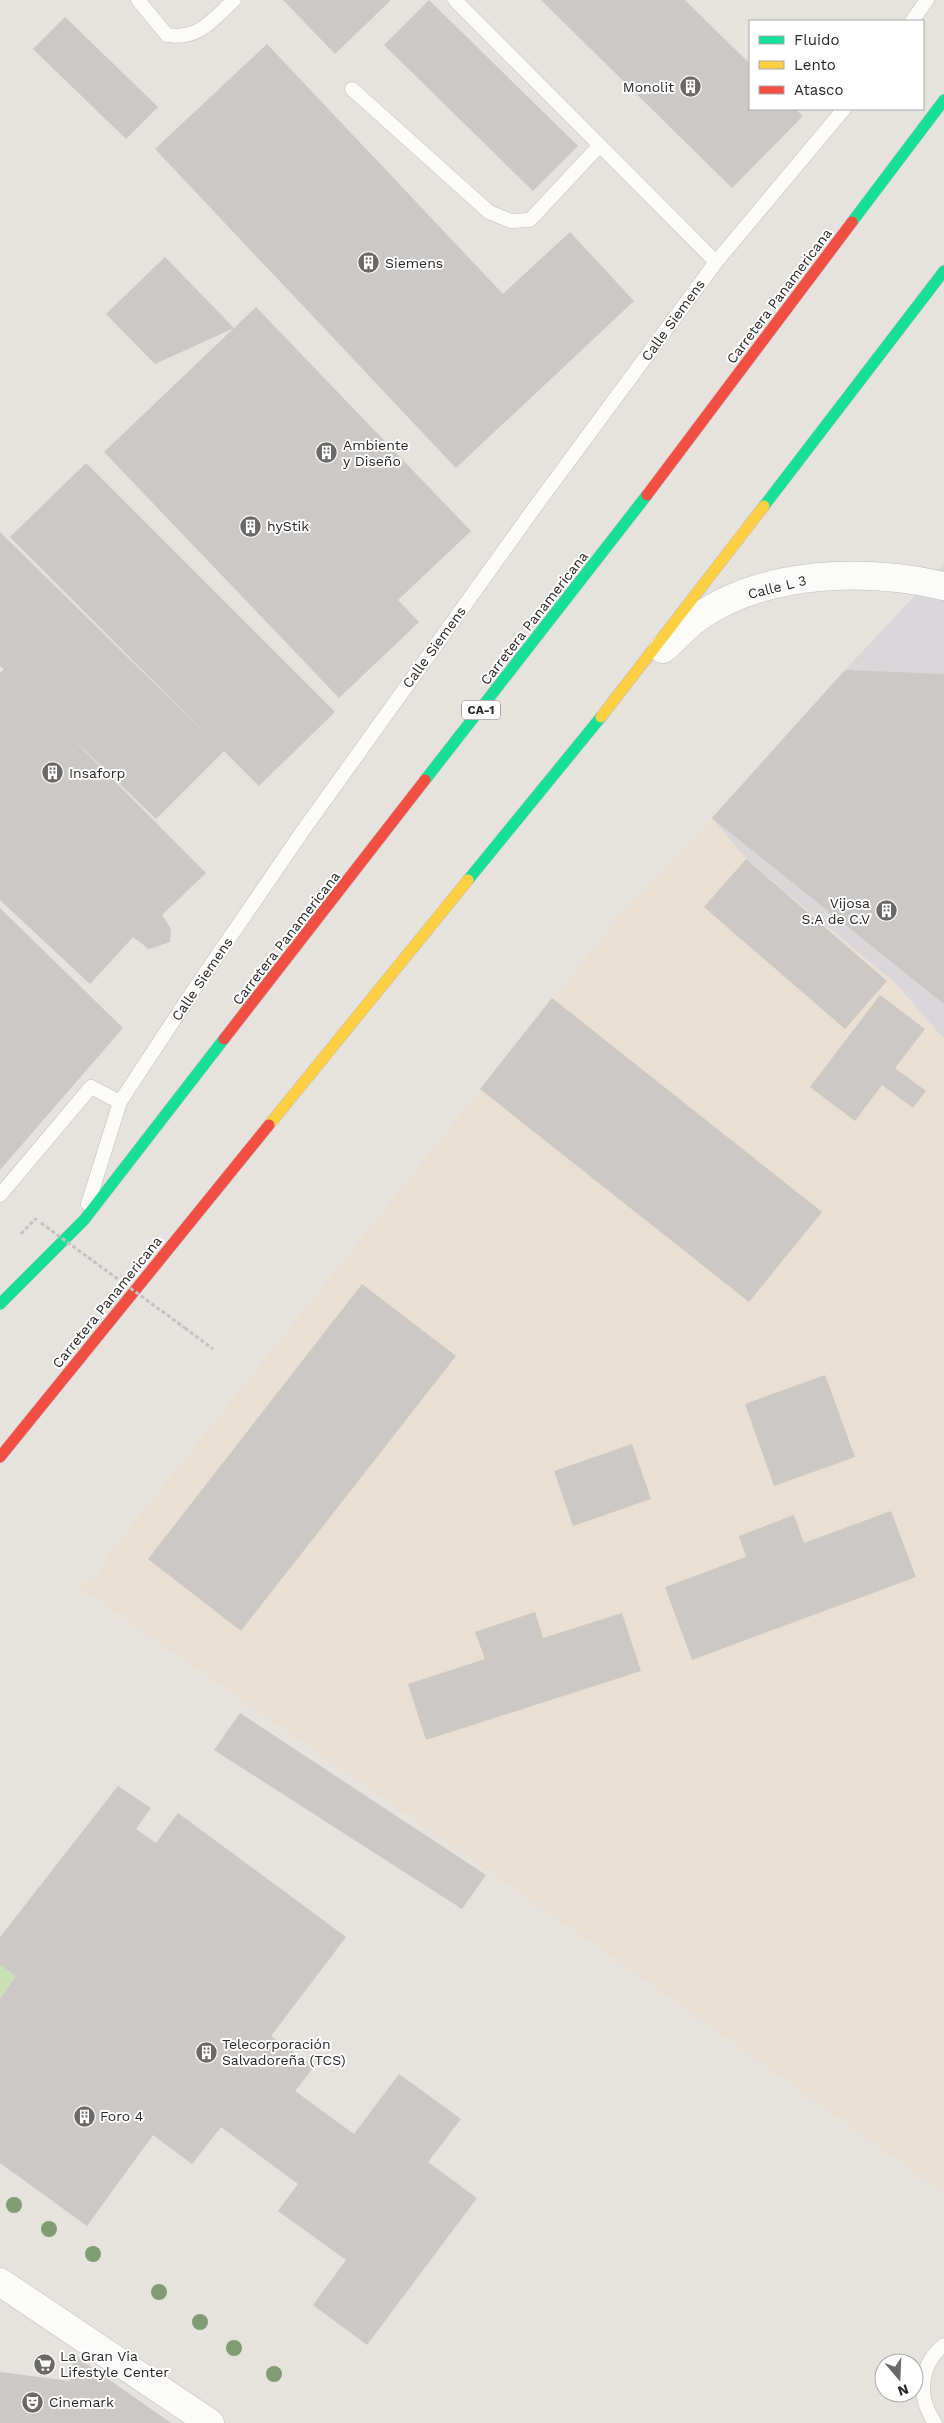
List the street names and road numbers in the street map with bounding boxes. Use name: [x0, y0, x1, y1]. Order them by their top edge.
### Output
street label: Carretera Panamericana: [723, 225, 835, 367]
street label: Calle Siemens: [638, 276, 708, 364]
street label: Carretera Panamericana: [477, 548, 591, 688]
street label: Calle L 3: [746, 572, 808, 602]
street label: Calle Siemens: [399, 603, 469, 691]
road number: CA-1: [462, 700, 500, 720]
street label: Carretera Panamericana: [229, 868, 343, 1008]
street label: Calle Siemens: [168, 934, 236, 1024]
street label: Carretera Panamericana: [49, 1233, 165, 1371]

